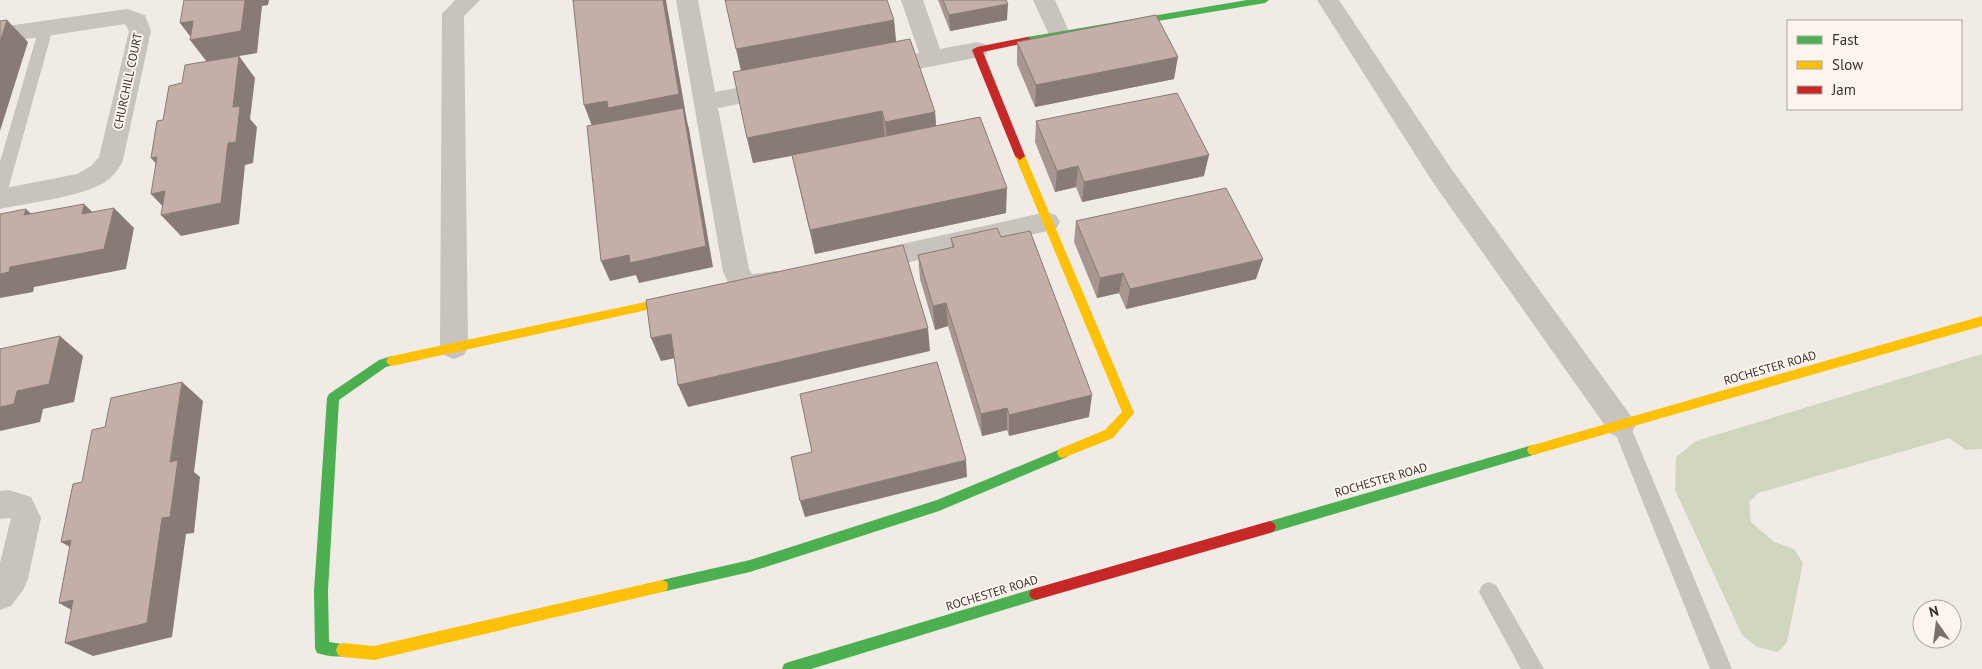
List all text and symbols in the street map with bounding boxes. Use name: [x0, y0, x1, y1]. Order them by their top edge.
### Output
legend: [1787, 20, 1962, 110]
text: Fast: [1832, 30, 1859, 49]
street label: CHURCHILL COURT: [110, 31, 145, 131]
text: Slow: [1832, 55, 1863, 74]
text: Jam: [1831, 80, 1856, 99]
street label: ROCHESTER ROAD: [1722, 347, 1818, 388]
street label: ROCHESTER ROAD: [1333, 459, 1429, 500]
street label: ROCHESTER ROAD: [944, 571, 1040, 614]
north arrow: [1912, 599, 1962, 649]
text: N: [1927, 602, 1940, 621]

